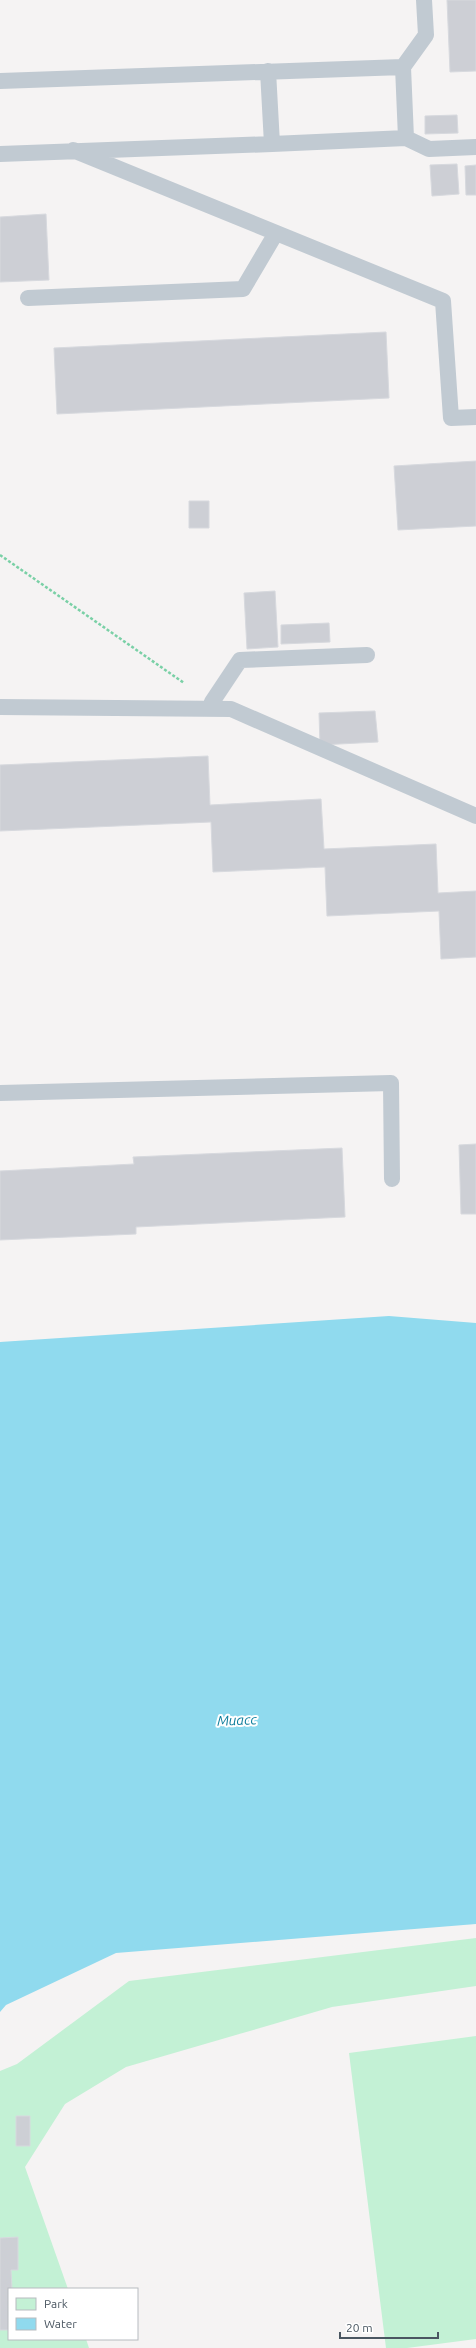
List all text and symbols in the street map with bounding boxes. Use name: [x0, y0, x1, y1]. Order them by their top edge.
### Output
water label: Миасс: [217, 1711, 258, 1729]
legend: [8, 2288, 138, 2340]
text: Park: [44, 2297, 68, 2310]
scale bar: [340, 2314, 438, 2340]
text: Water: [44, 2317, 77, 2330]
text: 20 m: [346, 2321, 373, 2334]

